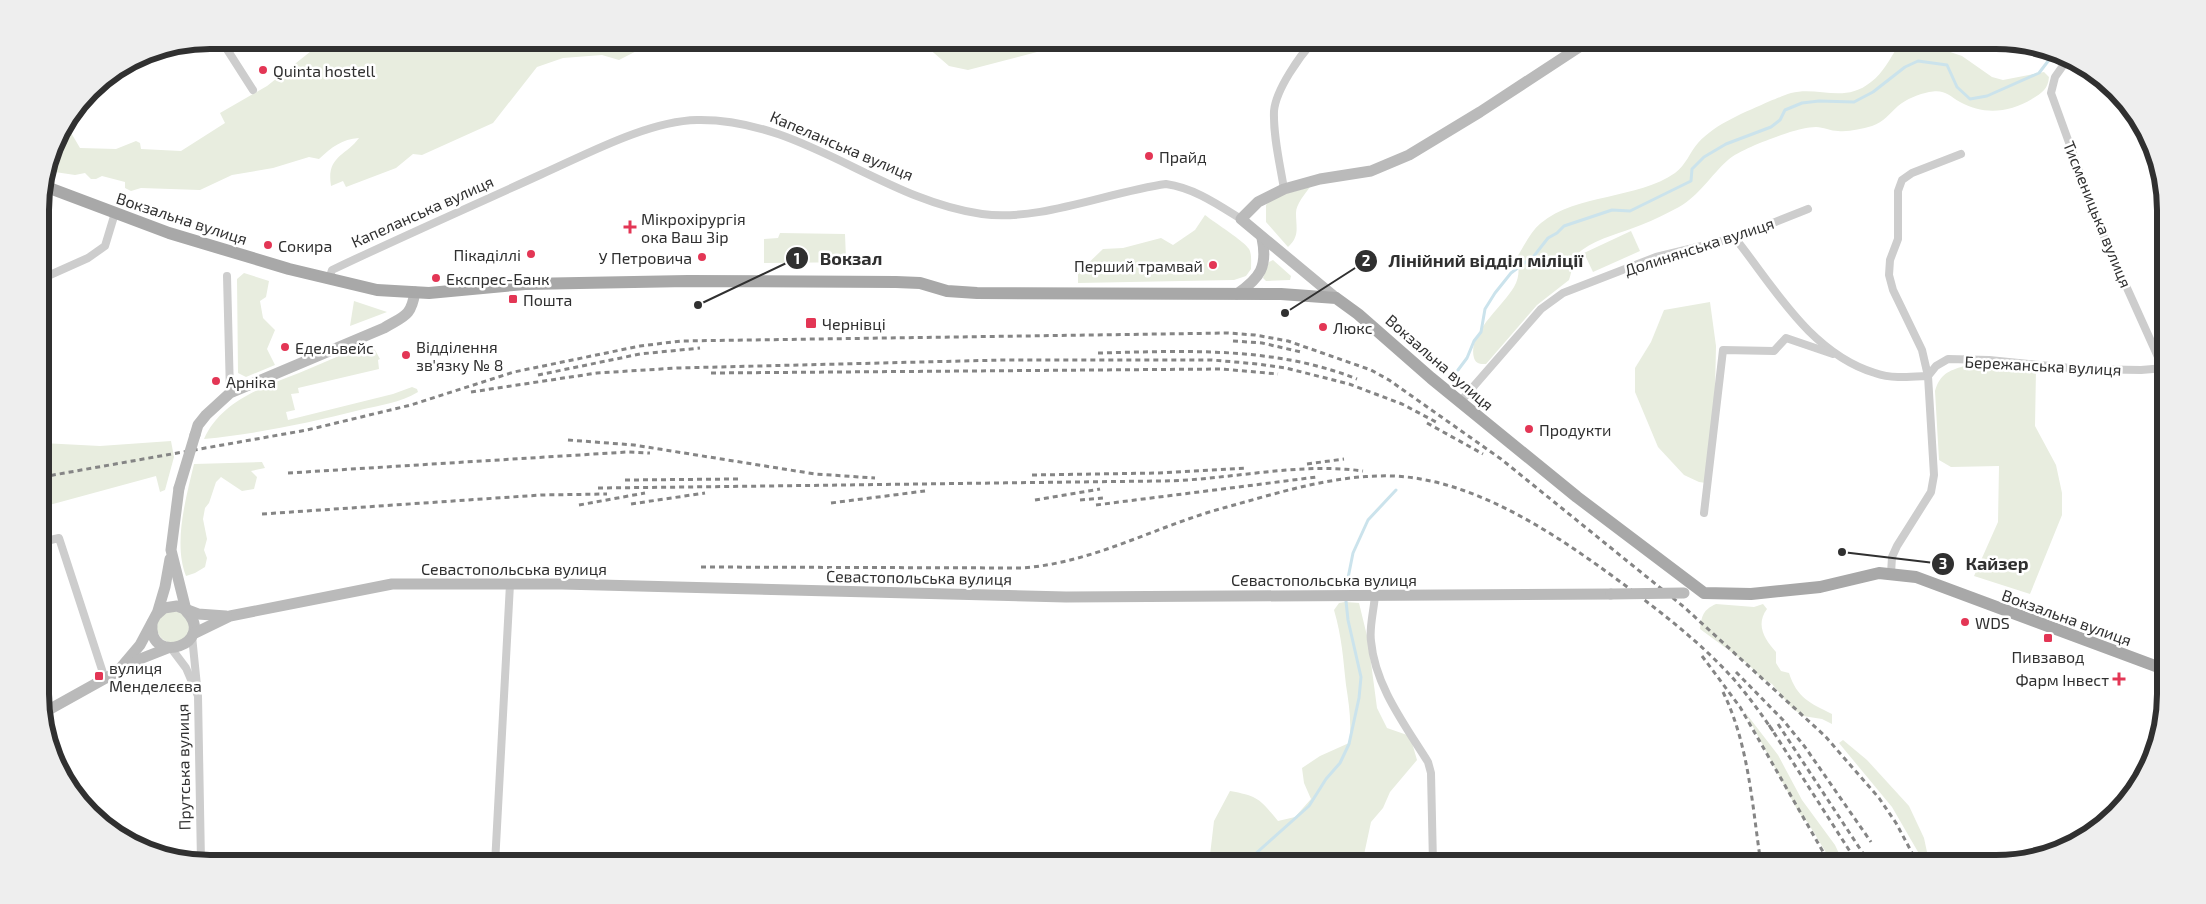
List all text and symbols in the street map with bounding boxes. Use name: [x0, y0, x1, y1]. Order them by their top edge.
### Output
place label: Quinta hostell: [273, 61, 375, 81]
marker: Quinta hostell: [257, 64, 269, 76]
street label: Капеланська вулиця: [767, 106, 917, 185]
street label: Тисменицька вулиця: [2059, 138, 2136, 290]
place label: Прайд: [1159, 147, 1207, 166]
marker: Прайд: [1143, 150, 1155, 162]
street label: Капеланська вулиця: [348, 171, 497, 252]
street label: Вокзальна вулиця: [114, 188, 250, 249]
place label: Мікрохірургія ока Ваш Зір: [641, 209, 746, 246]
street label: Долинянська вулиця: [1622, 213, 1777, 280]
marker: Мікрохірургія ока Ваш Зір: [623, 220, 637, 234]
place label: Сокира: [278, 236, 332, 255]
marker: Сокира: [262, 239, 274, 251]
callout: Вокзал: [785, 242, 892, 275]
callout: Лінійний відділ міліції: [1353, 244, 1593, 277]
place label: Пікаділлі: [453, 245, 521, 264]
text: Вокзал: [820, 247, 882, 269]
marker: Пікаділлі: [525, 248, 537, 260]
place label: У Петровича: [598, 248, 692, 267]
text: 1: [794, 249, 800, 267]
text: Лінійний відділ міліції: [1389, 249, 1584, 271]
marker: У Петровича: [696, 251, 708, 263]
text: 2: [1362, 251, 1371, 269]
place label: Перший трамвай: [1074, 256, 1203, 275]
marker: Перший трамвай: [1207, 259, 1219, 271]
place label: Eкспрес-Банк: [446, 269, 550, 288]
marker: Eкспрес-Банк: [430, 272, 442, 284]
place label: Пошта: [523, 290, 572, 309]
marker: Пошта: [507, 293, 519, 305]
street label: Вокзальна вулиця: [1382, 310, 1498, 415]
place label: Чернівці: [822, 314, 886, 333]
marker: Чернівці: [804, 316, 818, 330]
place label: Люкс: [1333, 318, 1373, 337]
marker: Люкс: [1317, 321, 1329, 333]
place label: Відділення зв'язку № 8: [416, 337, 503, 375]
place label: Едельвейс: [295, 338, 374, 357]
marker: Едельвейс: [279, 341, 291, 353]
marker: Відділення зв'язку № 8: [400, 349, 412, 361]
street label: Бережанська вулиця: [1964, 351, 2122, 380]
place label: Арніка: [226, 372, 276, 391]
marker: Арніка: [210, 375, 222, 387]
place label: Продукти: [1539, 420, 1612, 440]
marker: Продукти: [1523, 423, 1535, 435]
callout: Кайзер: [1931, 548, 2039, 581]
text: Кайзер: [1965, 552, 2029, 574]
text: 3: [1939, 554, 1947, 572]
street label: Севастопольська вулиця: [421, 559, 607, 579]
street label: Севастопольська вулиця: [826, 566, 1012, 589]
street label: Севастопольська вулиця: [1231, 570, 1417, 590]
street label: Вокзальна вулиця: [1999, 585, 2134, 650]
place label: WDS: [1975, 613, 2010, 632]
marker: WDS: [1959, 616, 1971, 628]
marker: Пивзавод: [2042, 632, 2054, 644]
place label: Пивзавод: [2012, 647, 2084, 666]
place label: вулиця Менделєєва: [109, 658, 202, 695]
marker: вулиця Менделєєва: [93, 670, 105, 682]
place label: Фарм Інвест: [2015, 670, 2109, 689]
marker: Фарм Інвест: [2113, 673, 2125, 685]
street label: Прутська вулиця: [172, 704, 195, 830]

